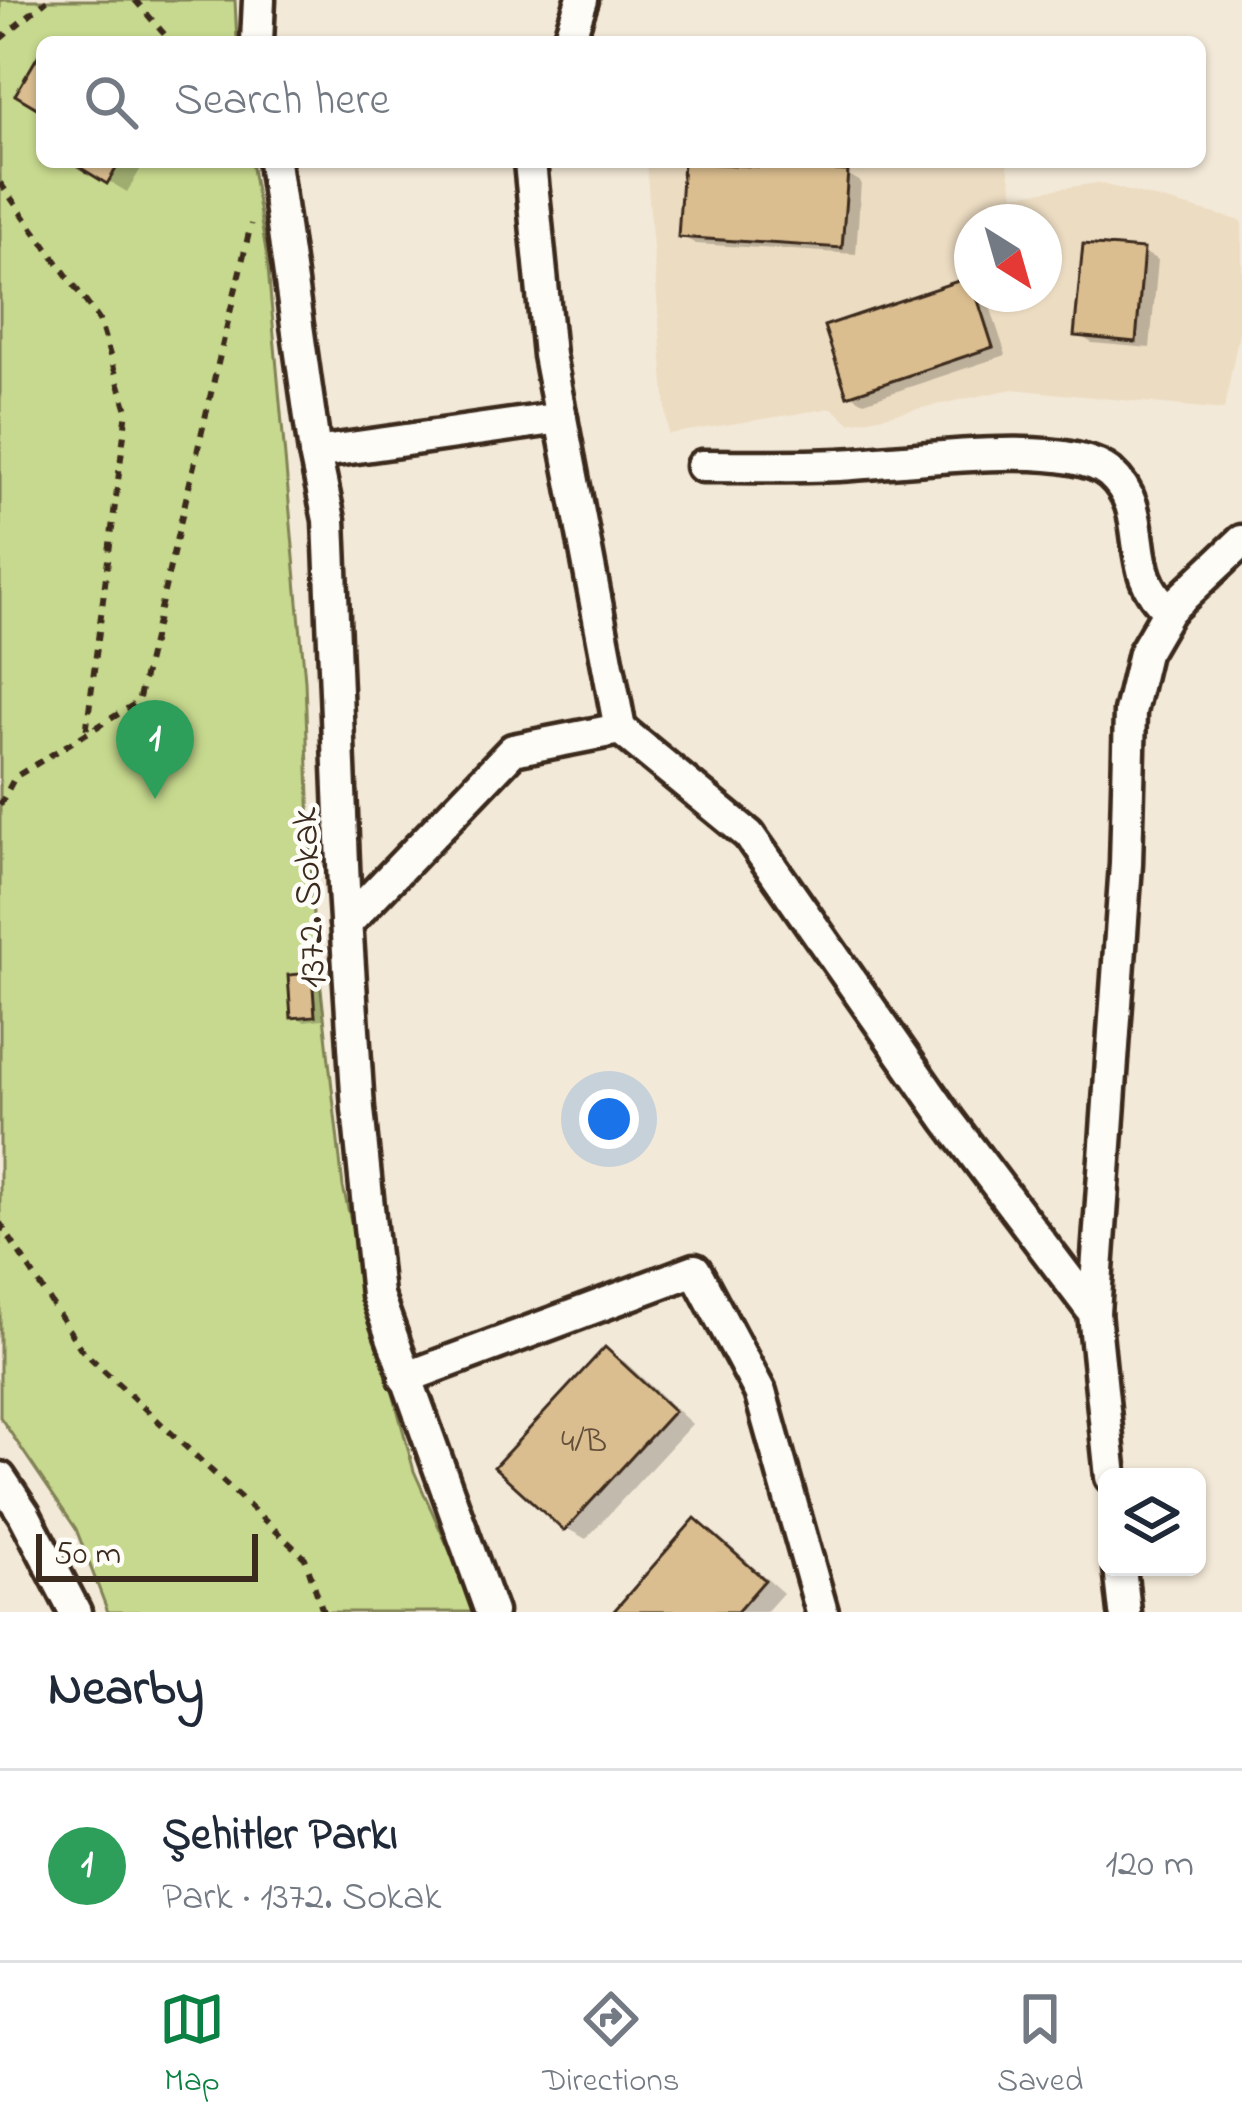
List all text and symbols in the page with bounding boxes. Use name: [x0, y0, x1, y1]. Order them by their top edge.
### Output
search box: [36, 36, 1206, 168]
icon: search: [78, 69, 144, 135]
text: Search here: [174, 69, 390, 135]
north arrow: [954, 204, 1062, 312]
pin: 1: [116, 700, 194, 799]
street label: 1372. Sokak: [277, 805, 344, 990]
your location: [579, 1089, 639, 1149]
house number: 4/B: [561, 1419, 607, 1467]
map controls: [1098, 1468, 1206, 1576]
button: layers: [1098, 1468, 1206, 1576]
scale bar: [36, 1528, 258, 1581]
text: 50 m: [54, 1531, 121, 1579]
text: Nearby: [48, 1653, 204, 1728]
text: Şehitler Parkı: [162, 1804, 398, 1870]
text: 1: [81, 1837, 93, 1894]
text: 120 m: [1105, 1837, 1194, 1894]
text: Park · 1372. Sokak: [162, 1870, 441, 1927]
tab: Map: [159, 1986, 225, 2106]
tab: Directions: [542, 1986, 680, 2106]
tab: Saved: [997, 1986, 1083, 2106]

